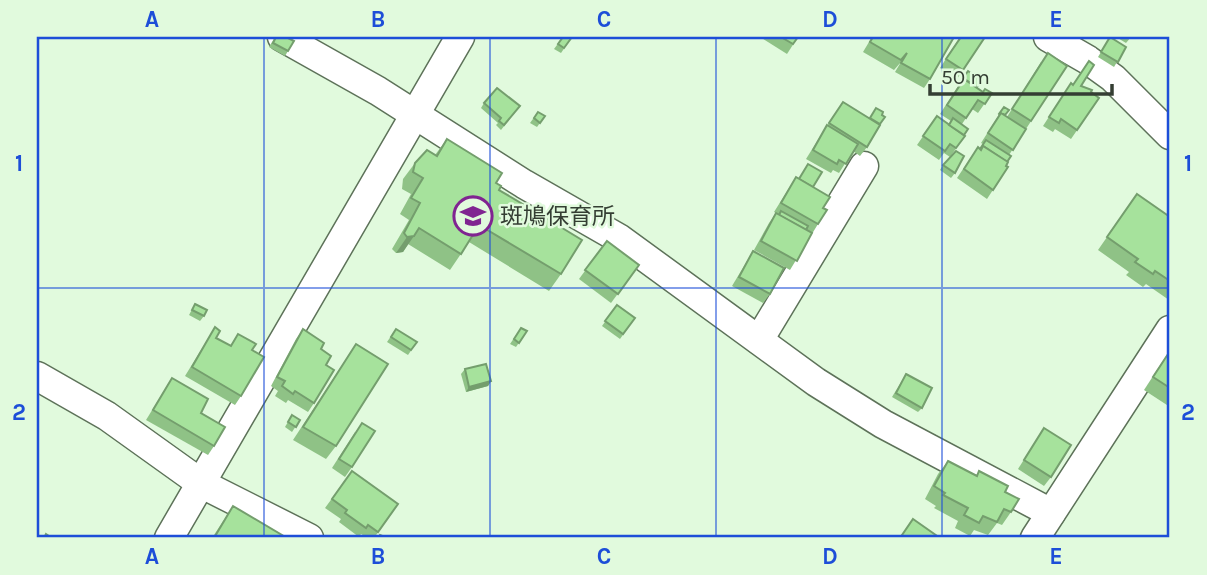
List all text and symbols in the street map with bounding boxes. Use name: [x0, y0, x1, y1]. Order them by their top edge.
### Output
text: A: [145, 6, 159, 33]
text: B: [371, 6, 385, 33]
text: C: [597, 6, 611, 33]
text: D: [822, 6, 838, 33]
text: E: [1049, 6, 1063, 33]
scale bar: [930, 52, 1112, 96]
text: 50 m: [941, 65, 990, 89]
text: 1: [15, 150, 23, 177]
text: 1: [1184, 150, 1192, 177]
school or university icon: 斑鳩保育所: [452, 195, 494, 237]
place label: 斑鳩保育所: [500, 203, 615, 230]
text: 2: [12, 399, 26, 426]
text: 2: [1181, 399, 1195, 426]
text: A: [145, 543, 159, 570]
text: B: [371, 543, 385, 570]
text: C: [597, 543, 611, 570]
text: D: [822, 543, 838, 570]
text: E: [1049, 543, 1063, 570]

